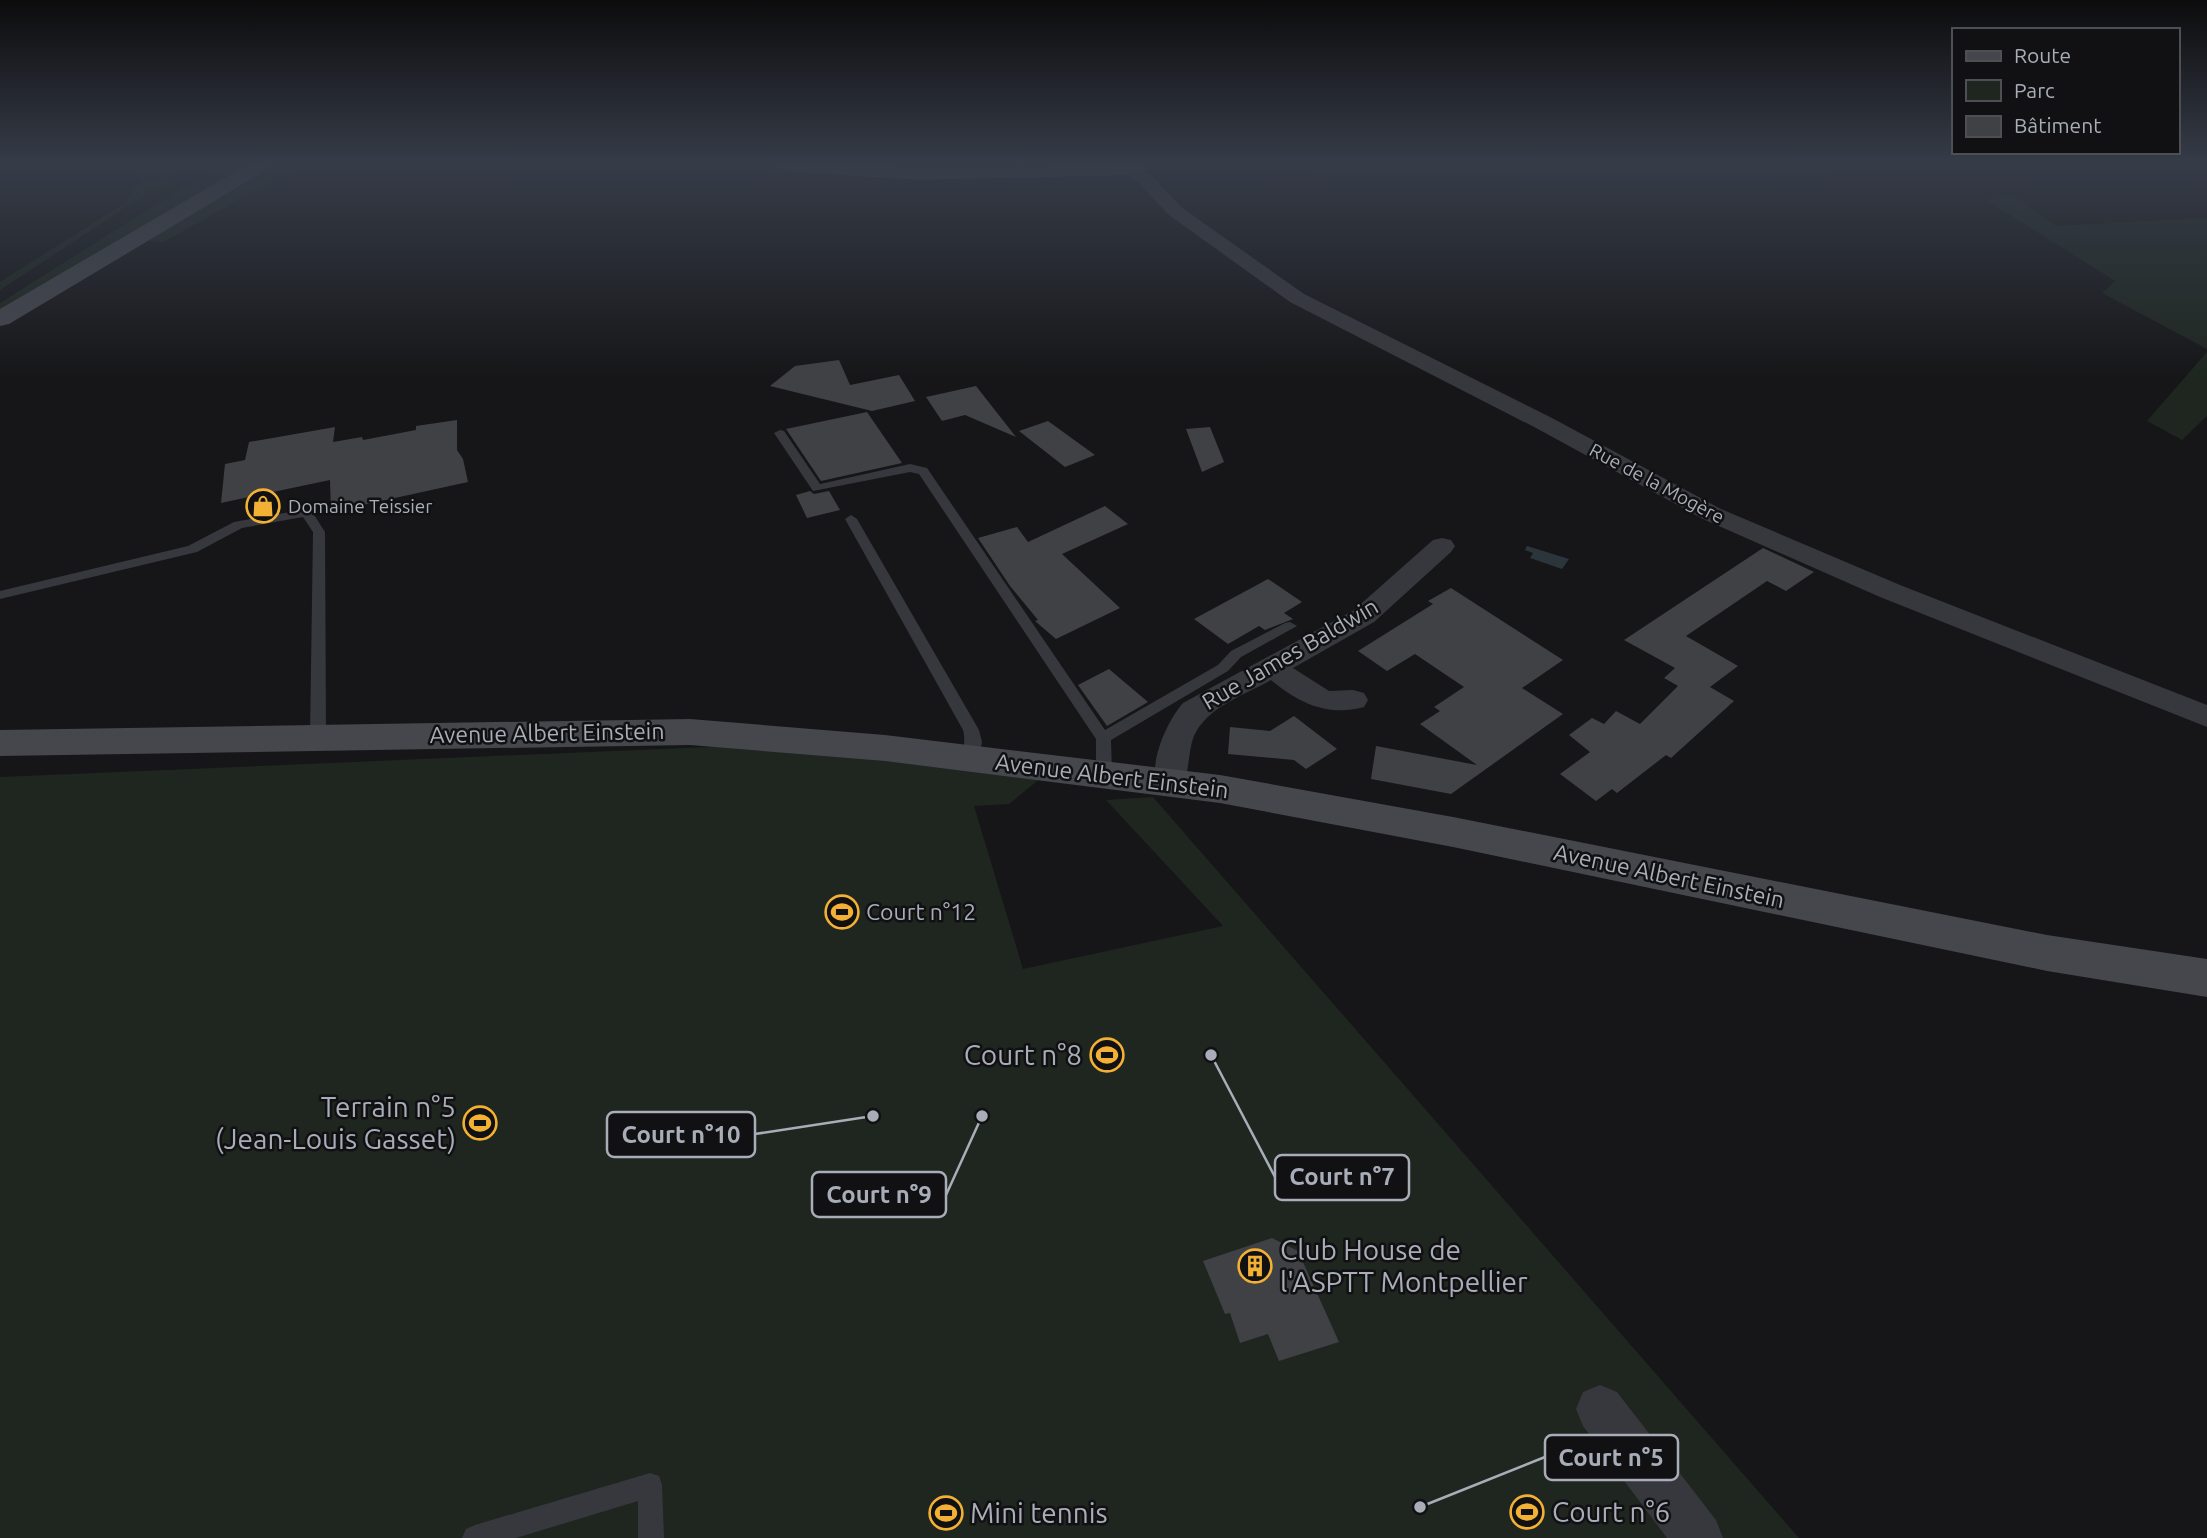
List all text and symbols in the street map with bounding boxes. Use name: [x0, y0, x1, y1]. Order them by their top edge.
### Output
legend: [1952, 28, 2179, 154]
text: Route: [2014, 43, 2071, 67]
text: Parc: [2014, 78, 2055, 102]
text: Bâtiment: [2014, 113, 2101, 137]
street label: Rue de la Mogère: [1586, 438, 1728, 528]
shop icon: Domaine Teissier: [244, 487, 282, 525]
place label: Domaine Teissier: [288, 495, 433, 517]
street label: Rue James Baldwin: [1197, 593, 1382, 714]
street label: Avenue Albert Einstein: [429, 718, 665, 747]
street label: Avenue Albert Einstein: [994, 749, 1230, 802]
street label: Avenue Albert Einstein: [1552, 839, 1787, 912]
sports icon: Court n°12: [823, 893, 861, 931]
place label: Court n°12: [866, 899, 976, 924]
sports icon: Court n°8: [1088, 1036, 1126, 1074]
place label: Court n°8: [964, 1039, 1082, 1070]
place label: Terrain n°5 (Jean-Louis Gasset): [215, 1091, 456, 1155]
sports icon: Terrain n°5 (Jean-Louis Gasset): [461, 1104, 499, 1142]
callout: Court n°10: [607, 1112, 755, 1157]
text: Court n°10: [621, 1121, 741, 1148]
callout: Court n°7: [1275, 1155, 1409, 1200]
text: Court n°7: [1289, 1163, 1395, 1190]
callout: Court n°9: [812, 1172, 946, 1217]
text: Court n°9: [826, 1181, 932, 1208]
place label: Club House de l'ASPTT Montpellier: [1280, 1234, 1528, 1297]
building icon: Club House de l'ASPTT Montpellier: [1236, 1247, 1274, 1285]
callout: Court n°5: [1545, 1435, 1678, 1480]
text: Court n°5: [1558, 1444, 1664, 1471]
sports icon: Court n°6: [1508, 1493, 1546, 1531]
sports icon: Mini tennis: [927, 1494, 965, 1532]
place label: Court n°6: [1552, 1496, 1670, 1527]
place label: Mini tennis: [970, 1497, 1108, 1528]

